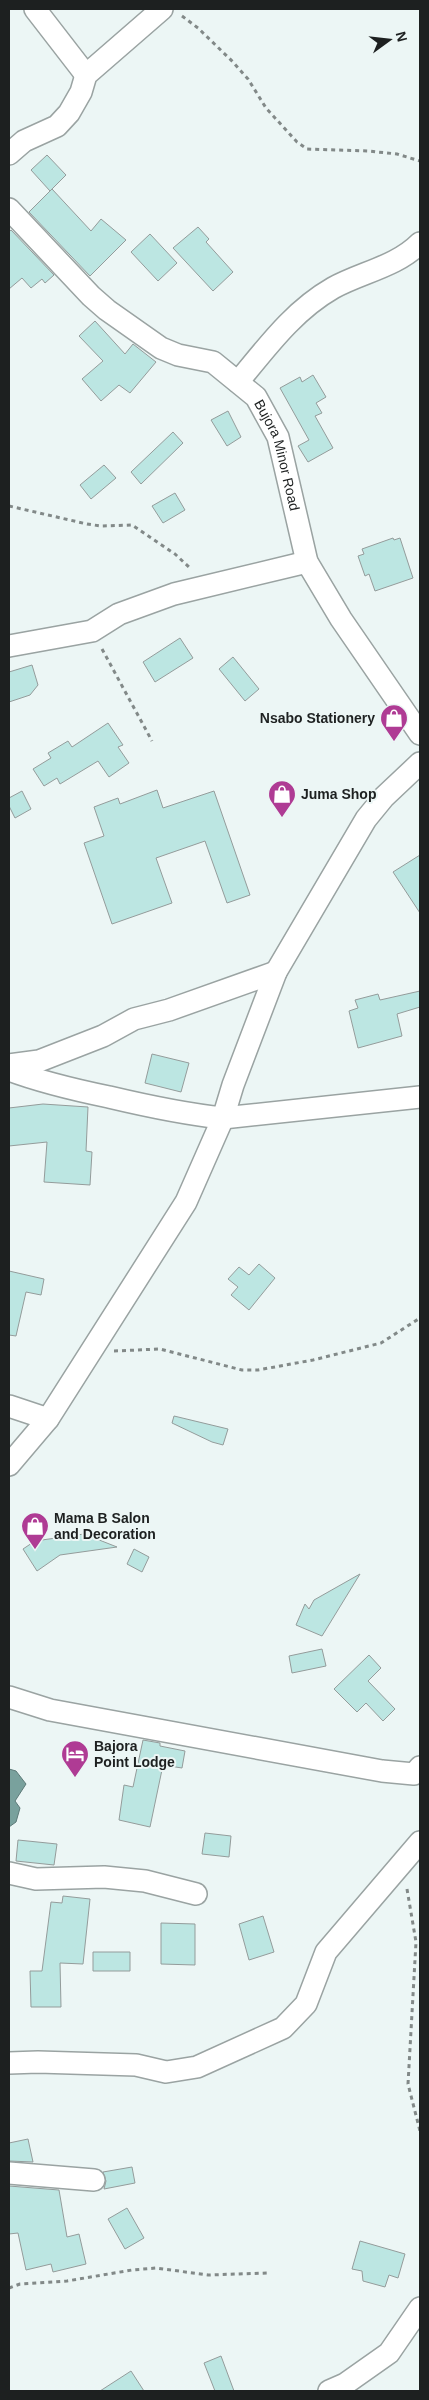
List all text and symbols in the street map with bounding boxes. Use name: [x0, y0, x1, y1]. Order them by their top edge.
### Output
north arrow: [364, 15, 414, 65]
text: N: [393, 30, 411, 44]
street label: Bujora Minor Road: [251, 397, 303, 512]
shop icon: Nsabo Stationery: [379, 703, 409, 742]
place label: Nsabo Stationery: [260, 710, 375, 726]
shop icon: Juma Shop: [267, 779, 297, 818]
place label: Juma Shop: [301, 786, 376, 802]
place label: Mama B Salon and Decoration: [54, 1510, 156, 1542]
shop icon: Mama B Salon and Decoration: [20, 1511, 50, 1550]
place label: Bajora Point Lodge: [94, 1738, 175, 1770]
hotel icon: Bajora Point Lodge: [60, 1739, 90, 1778]

